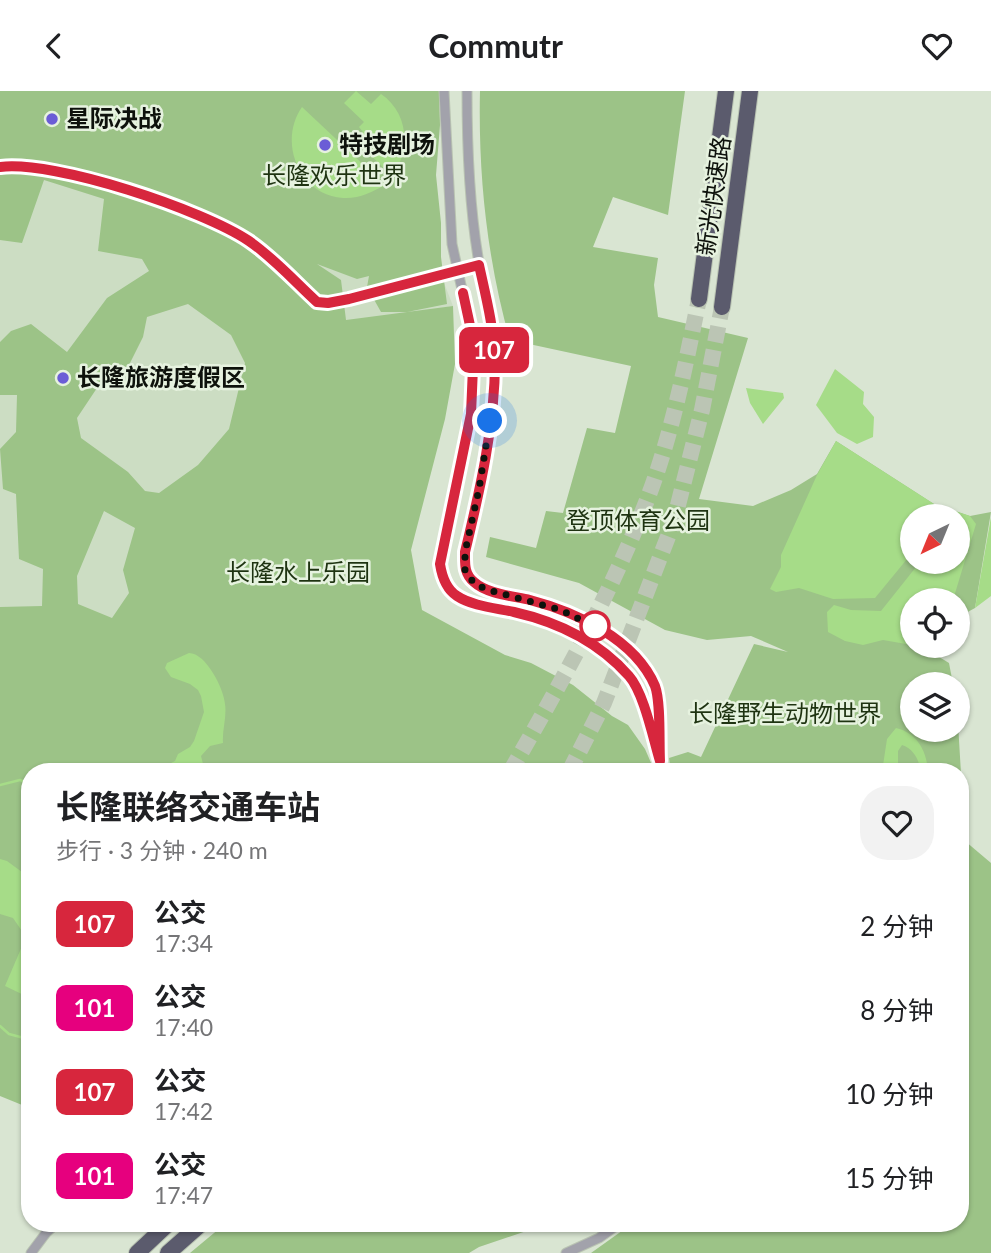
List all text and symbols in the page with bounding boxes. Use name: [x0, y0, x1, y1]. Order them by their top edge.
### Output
text: Commutr: [428, 26, 563, 65]
icon: back: [35, 27, 73, 65]
icon: heart: [918, 27, 956, 65]
place label: 星际决战: [66, 103, 162, 132]
marker: 星际决战: [44, 111, 60, 127]
place label: 特技剧场: [339, 129, 435, 158]
street label: 新光快速路: [690, 134, 735, 257]
marker: 特技剧场: [317, 137, 333, 153]
park label: 长隆欢乐世界: [262, 160, 406, 189]
line badge: 107: [454, 327, 534, 373]
text: 107: [473, 335, 515, 364]
place label: 长隆旅游度假区: [77, 362, 245, 391]
marker: 长隆旅游度假区: [55, 370, 71, 386]
your location: [472, 403, 507, 438]
north arrow: [900, 504, 970, 574]
map controls: [900, 504, 970, 742]
park label: 登顶体育公园: [566, 505, 710, 534]
park label: 长隆水上乐园: [226, 557, 370, 586]
button: locate: [900, 588, 970, 658]
unlabelled marker: [580, 611, 610, 641]
button: layers: [900, 672, 970, 742]
park label: 长隆野生动物世界: [689, 698, 881, 727]
text: 长隆联络交通车站: [56, 786, 320, 826]
button: heart: [860, 786, 934, 860]
text: 步行 · 3 分钟 · 240 m: [56, 836, 268, 864]
text: 公交: [154, 896, 206, 928]
text: 107: [74, 909, 115, 938]
text: 2 分钟: [860, 910, 934, 942]
text: 17:34: [154, 929, 213, 957]
text: 公交: [154, 980, 206, 1012]
text: 101: [74, 993, 115, 1022]
text: 8 分钟: [860, 994, 934, 1026]
text: 17:40: [154, 1013, 213, 1041]
text: 公交: [154, 1064, 206, 1096]
text: 107: [74, 1077, 115, 1106]
text: 10 分钟: [845, 1078, 934, 1110]
text: 17:42: [154, 1097, 213, 1125]
text: 公交: [154, 1148, 206, 1180]
text: 101: [74, 1161, 115, 1190]
text: 15 分钟: [845, 1162, 934, 1194]
text: 17:47: [154, 1181, 213, 1209]

